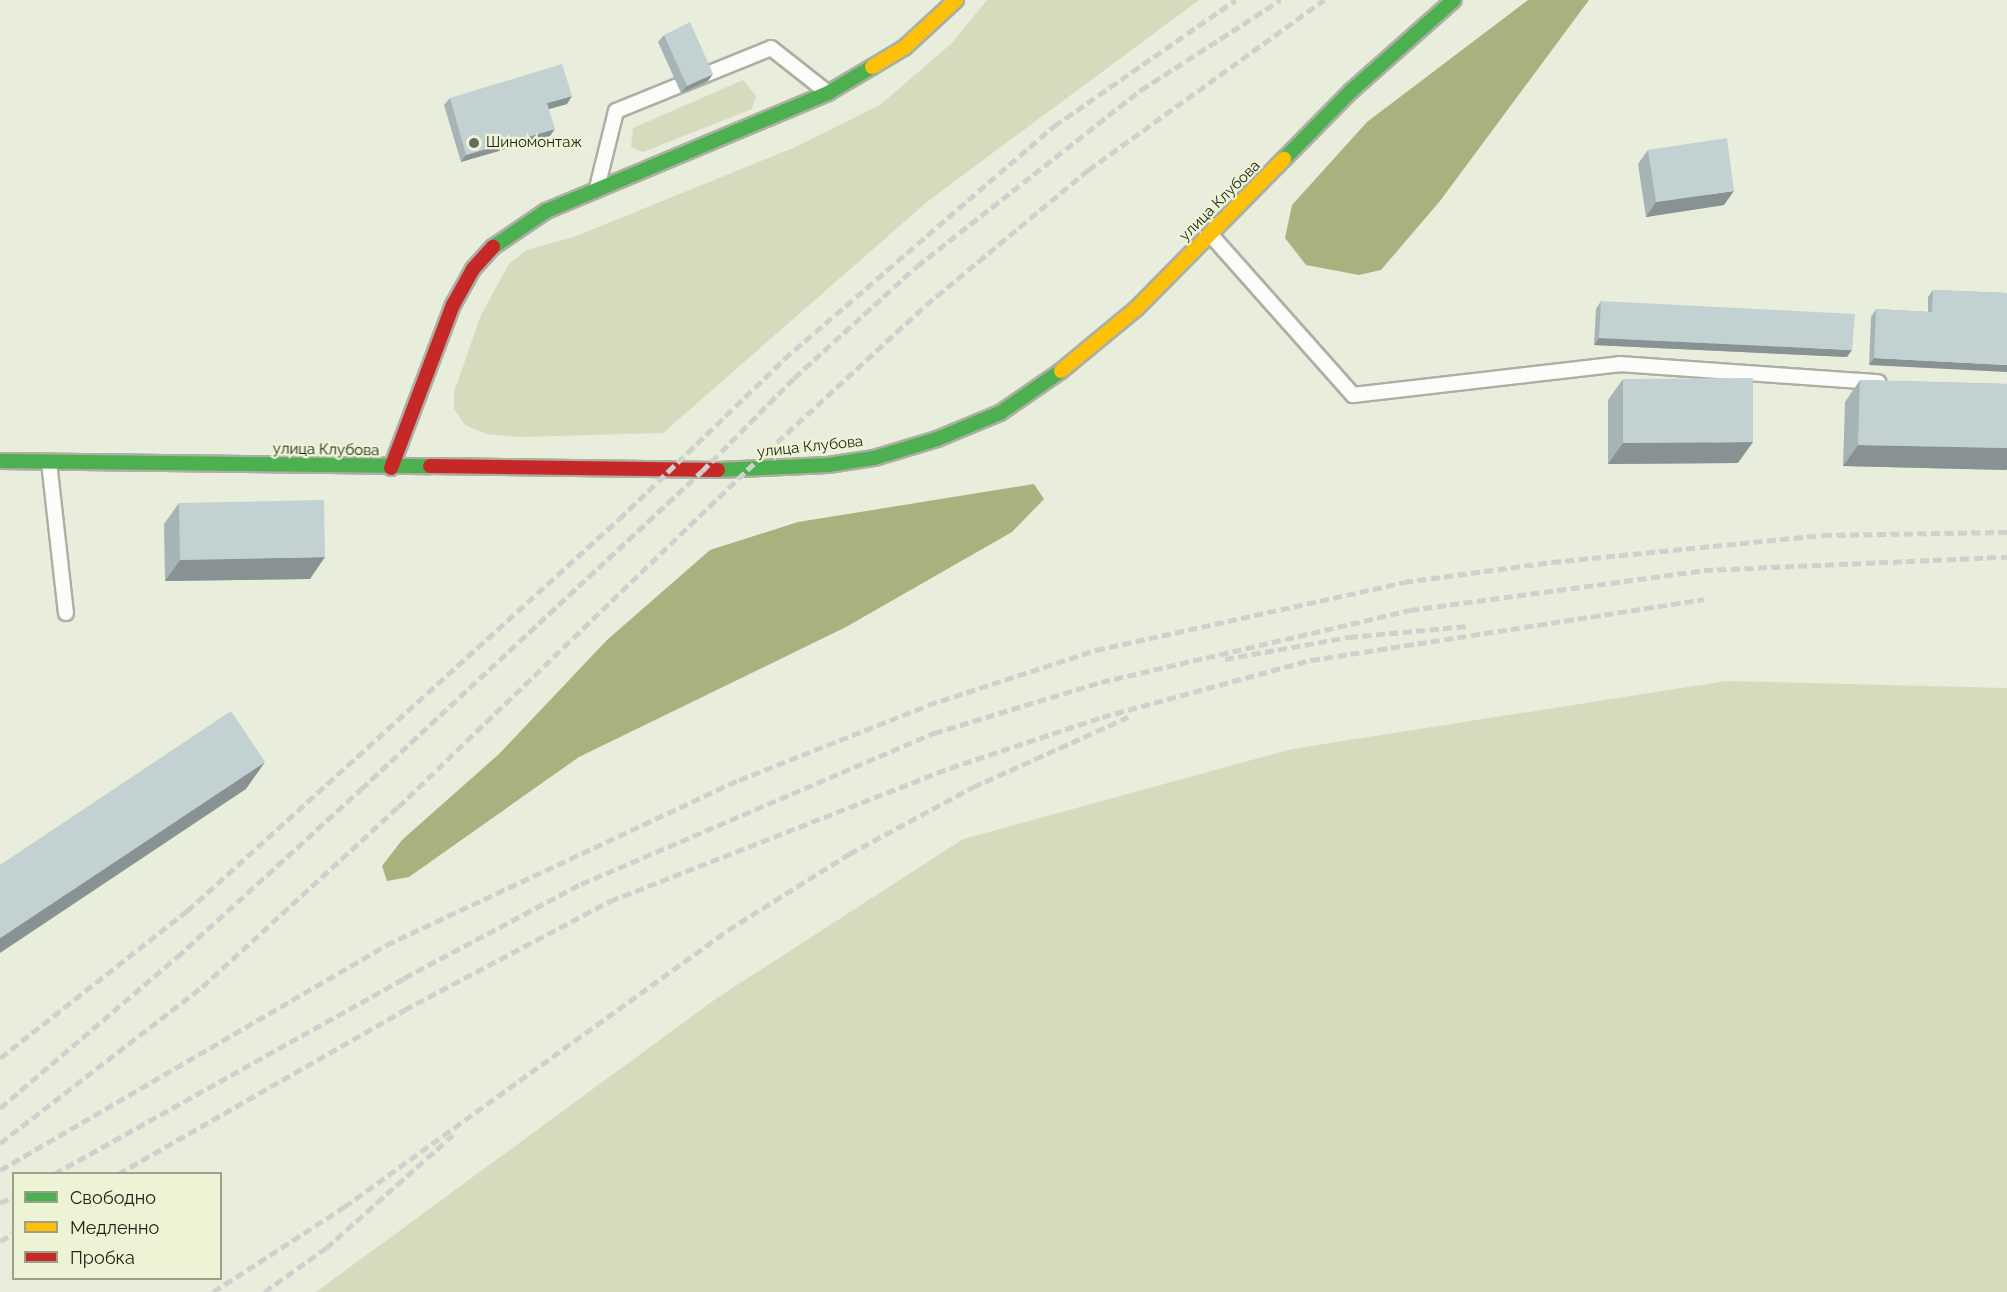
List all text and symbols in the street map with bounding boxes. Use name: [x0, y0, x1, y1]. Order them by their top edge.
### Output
place label: Шиномонтаж: [486, 134, 582, 152]
marker: Шиномонтаж: [467, 136, 481, 150]
street label: улица Клубова: [1176, 157, 1264, 245]
street label: улица Клубова: [756, 432, 864, 462]
street label: улица Клубова: [273, 440, 379, 460]
legend: [12, 1172, 222, 1280]
text: Свободно: [70, 1187, 156, 1208]
text: Медленно: [70, 1217, 159, 1238]
text: Пробка: [70, 1247, 135, 1268]

